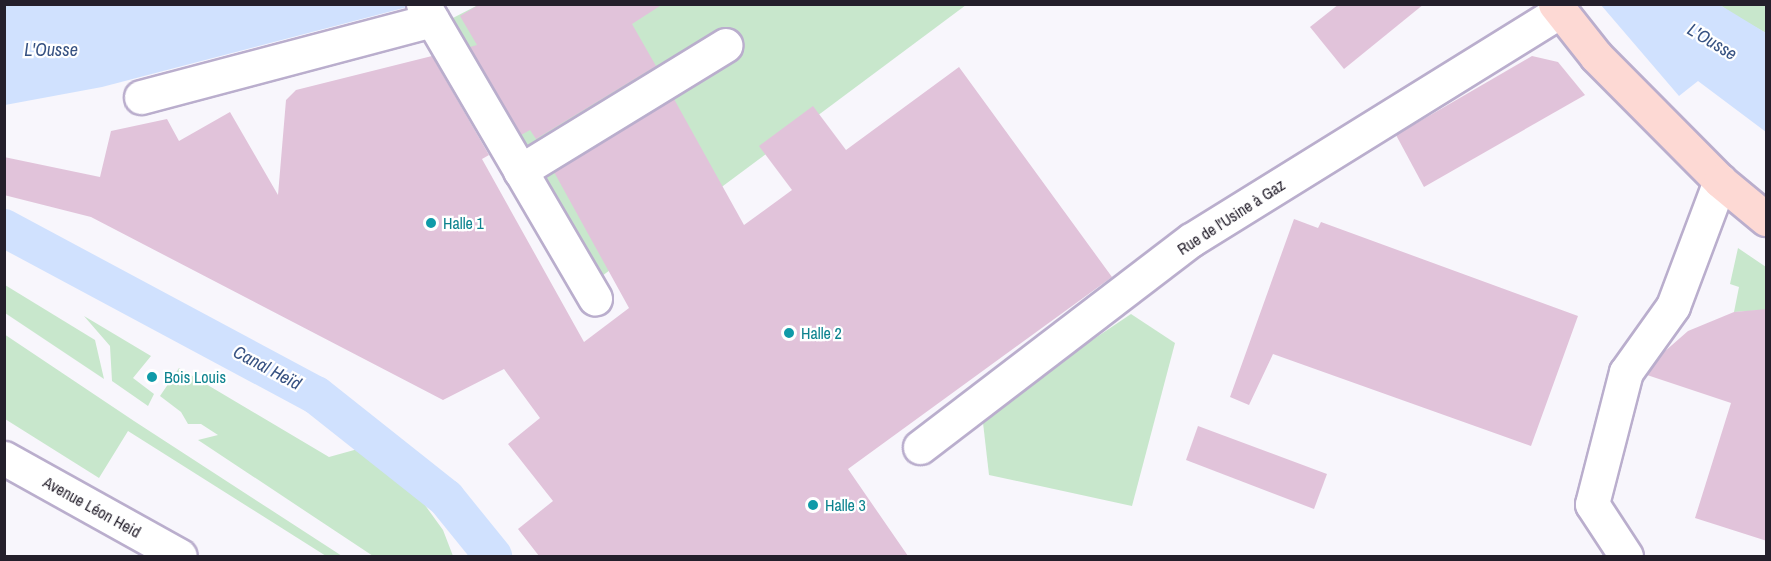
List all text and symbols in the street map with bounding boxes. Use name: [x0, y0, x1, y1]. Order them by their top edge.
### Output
water label: L'Ousse: [1683, 19, 1741, 65]
water label: L'Ousse: [24, 39, 78, 61]
street label: Rue de l'Usine à Gaz: [1174, 175, 1288, 259]
place label: Halle 1: [443, 213, 484, 233]
marker: Halle 1: [424, 216, 438, 230]
place label: Halle 2: [801, 323, 842, 343]
marker: Halle 2: [782, 326, 796, 340]
water label: Canal Heïd: [229, 341, 305, 395]
place label: Bois Louis: [164, 367, 226, 387]
marker: Bois Louis: [145, 370, 159, 384]
street label: Avenue Léon Heid: [40, 472, 144, 542]
place label: Halle 3: [825, 495, 866, 515]
marker: Halle 3: [806, 498, 820, 512]

